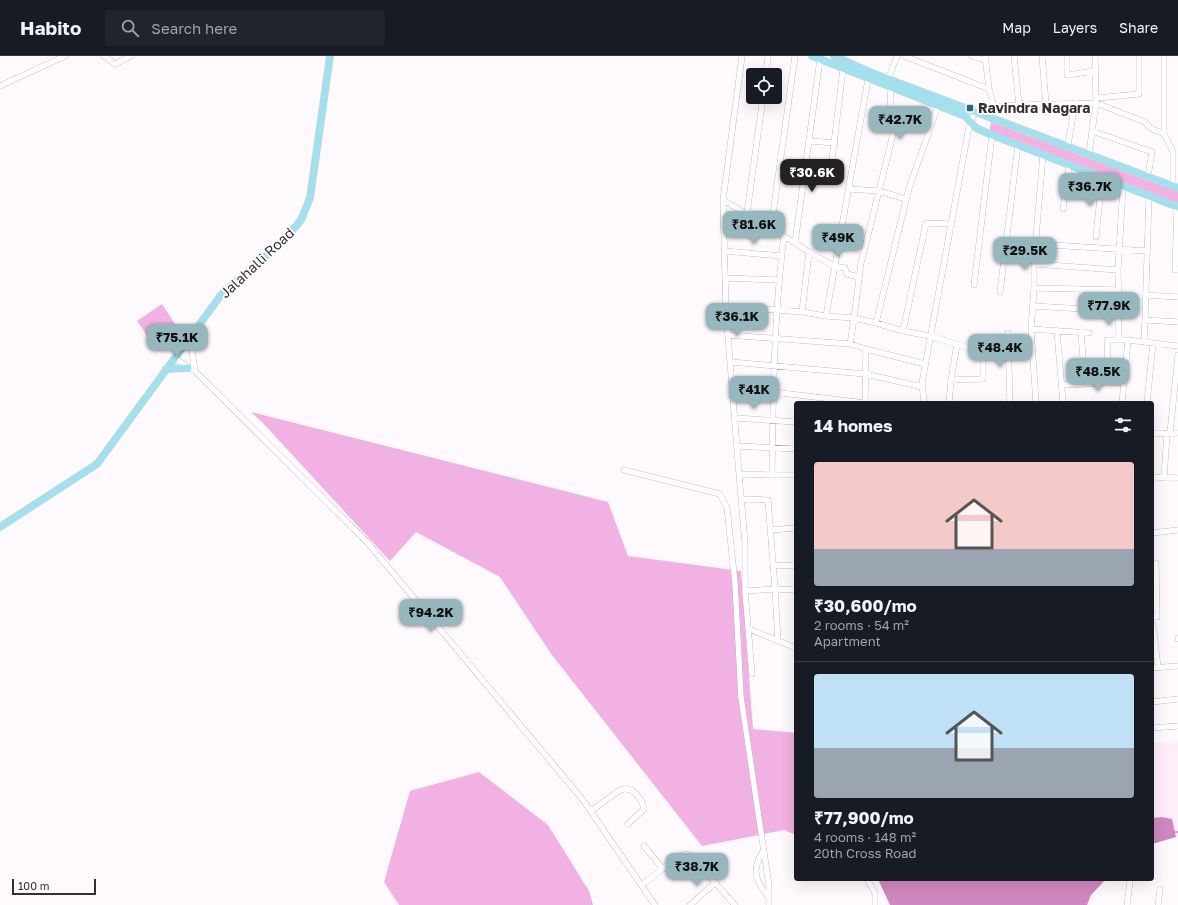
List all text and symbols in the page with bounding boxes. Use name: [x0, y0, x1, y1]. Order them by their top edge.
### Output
search box: [105, 10, 385, 46]
text: Habito: [20, 16, 81, 39]
icon: search: [119, 17, 141, 39]
text: Search here: [151, 19, 237, 37]
text: Map: [1002, 19, 1031, 36]
text: Layers: [1053, 19, 1097, 36]
text: Share: [1119, 19, 1158, 36]
map controls: [746, 68, 782, 104]
button: locate: [746, 68, 782, 104]
place label: Ravindra Nagara: [978, 99, 1090, 116]
marker: Ravindra Nagara: [965, 103, 975, 113]
pin: ₹42.7K: [867, 106, 933, 140]
text: ₹42.7K: [878, 111, 922, 127]
pin: ₹30.6K: [779, 159, 845, 193]
text: ₹30.6K: [789, 164, 835, 180]
pin: ₹36.7K: [1057, 173, 1123, 207]
text: ₹36.7K: [1068, 178, 1112, 194]
pin: ₹81.6K: [721, 211, 787, 245]
text: ₹81.6K: [732, 216, 776, 232]
street label: Jalahalli Road: [216, 224, 297, 301]
pin: ₹49K: [814, 224, 862, 258]
text: ₹49K: [821, 229, 855, 245]
pin: ₹29.5K: [992, 237, 1058, 271]
text: ₹29.5K: [1002, 242, 1048, 258]
pin: ₹77.9K: [1076, 292, 1142, 326]
text: ₹77.9K: [1087, 297, 1131, 313]
pin: ₹36.1K: [704, 303, 770, 337]
text: ₹36.1K: [715, 308, 759, 324]
pin: ₹75.1K: [144, 324, 210, 358]
text: ₹75.1K: [156, 329, 198, 345]
pin: ₹48.4K: [967, 334, 1033, 368]
text: ₹48.4K: [977, 339, 1023, 355]
pin: ₹48.5K: [1065, 358, 1131, 392]
text: ₹48.5K: [1075, 363, 1121, 379]
pin: ₹41K: [730, 376, 778, 410]
text: ₹41K: [738, 381, 770, 397]
icon: filters: [1112, 414, 1134, 436]
text: 14 homes: [814, 415, 893, 436]
icon: home: [938, 488, 1010, 560]
text: ₹30,600/mo: [814, 595, 917, 616]
pin: ₹94.2K: [398, 599, 464, 633]
text: ₹94.2K: [408, 604, 454, 620]
text: 2 rooms · 54 m²: [814, 617, 909, 633]
text: Apartment: [814, 633, 881, 649]
icon: home: [938, 700, 1010, 772]
text: ₹77,900/mo: [814, 807, 914, 828]
text: 4 rooms · 148 m²: [814, 829, 916, 845]
text: 20th Cross Road: [814, 845, 917, 861]
pin: ₹38.7K: [664, 853, 730, 887]
text: ₹38.7K: [675, 858, 719, 874]
scale bar: [12, 877, 96, 896]
text: 100 m: [18, 879, 49, 892]

